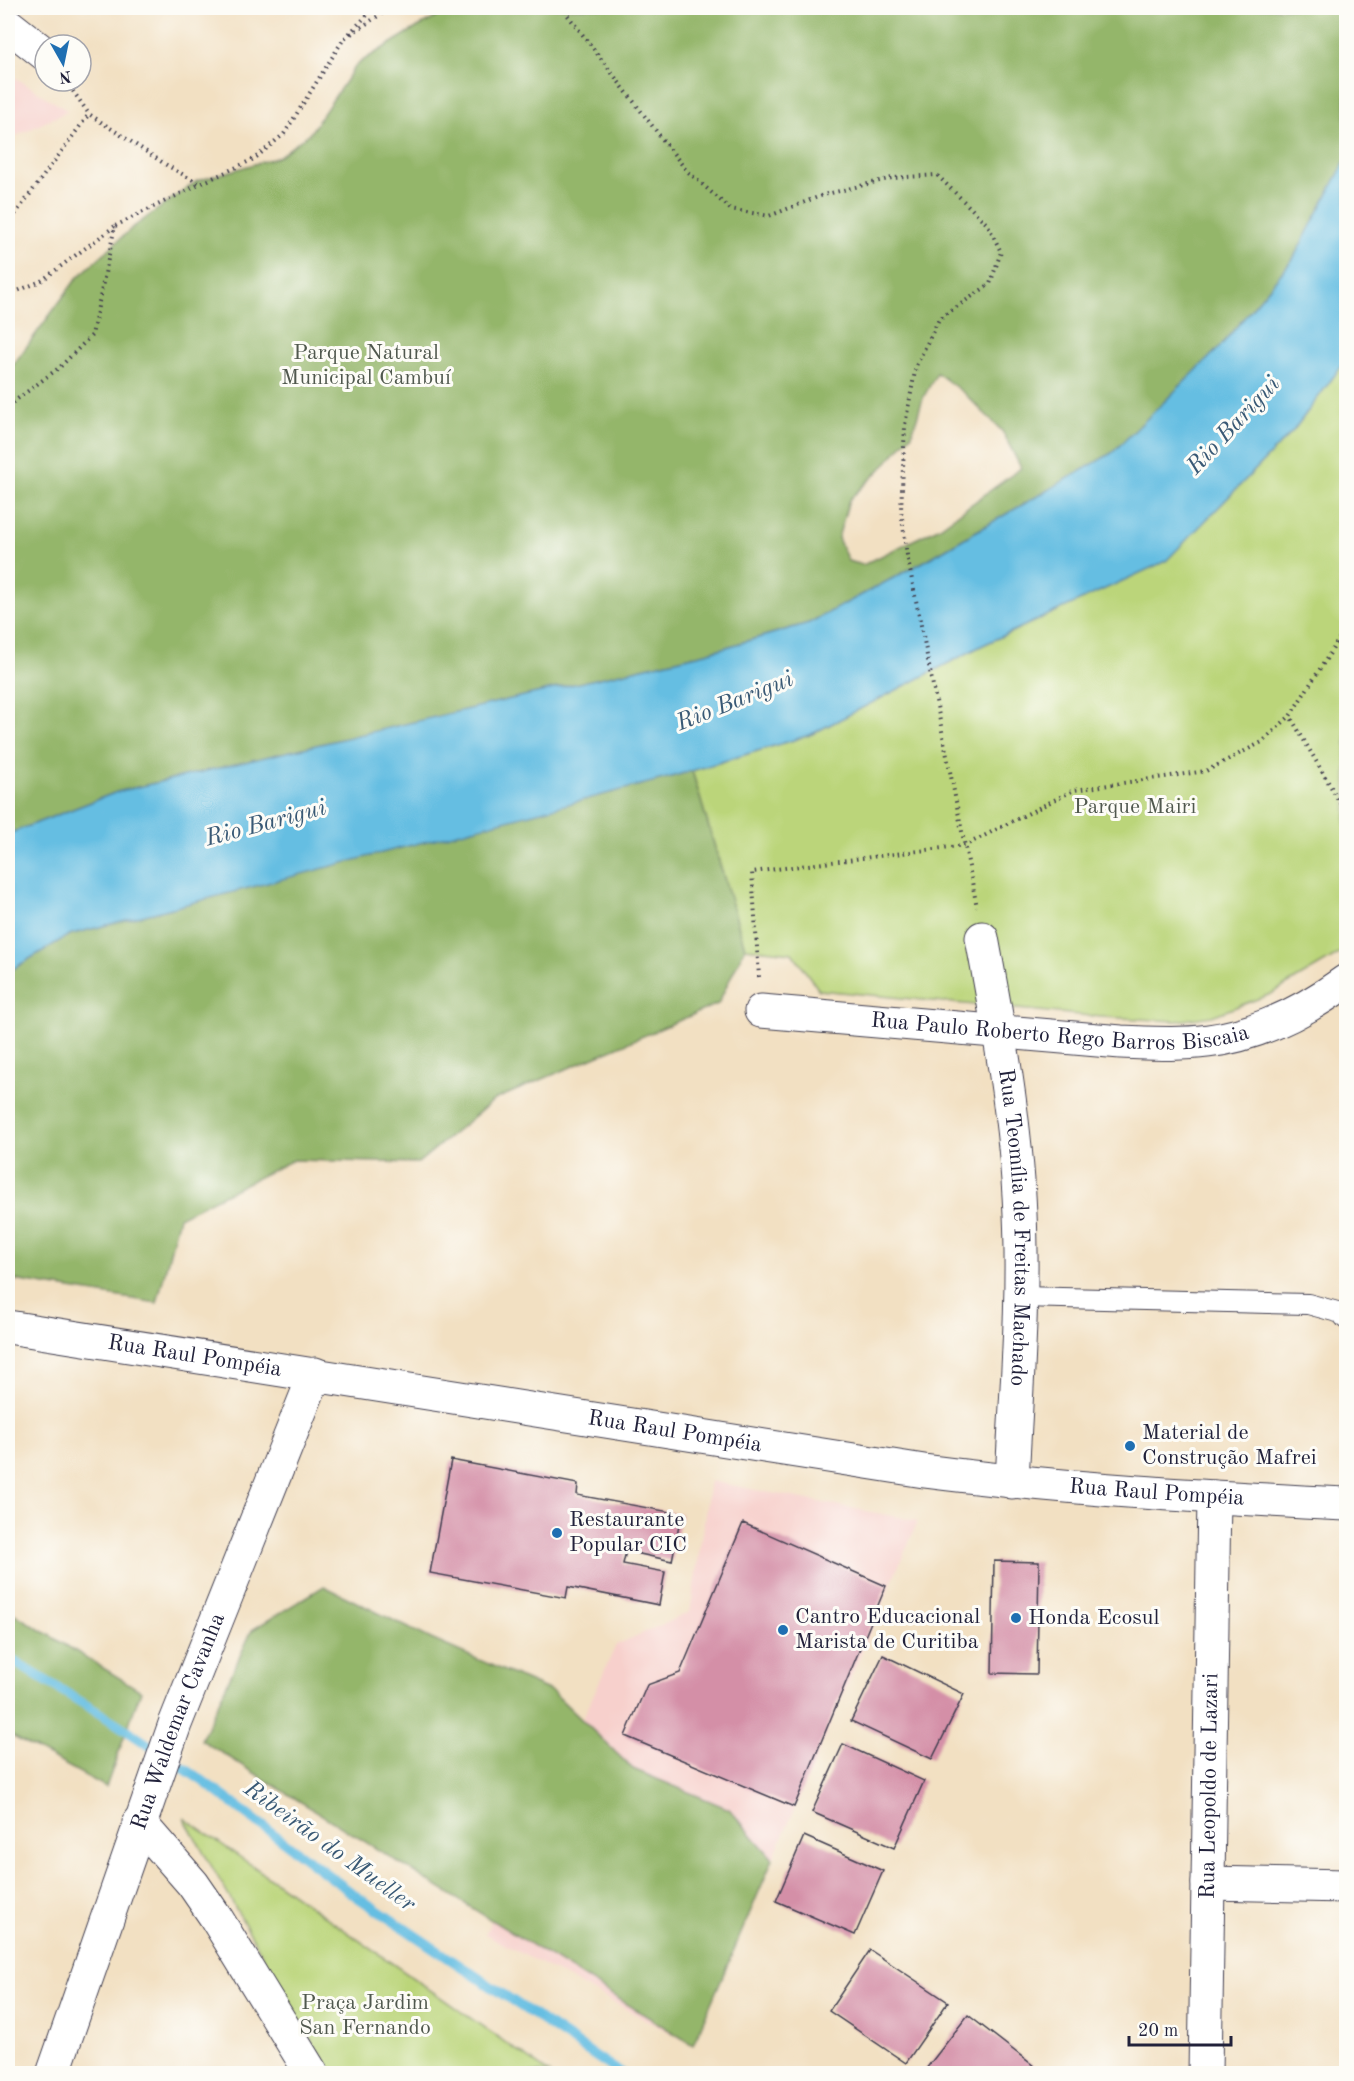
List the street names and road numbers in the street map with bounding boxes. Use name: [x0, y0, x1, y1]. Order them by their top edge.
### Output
street label: Rua Paulo Roberto Rego Barros Biscaia: [870, 1009, 1252, 1054]
street label: Rua Teomília de Freitas Machado: [994, 1067, 1032, 1387]
street label: Rua Raul Pompéia: [106, 1332, 283, 1381]
street label: Rua Raul Pompéia: [586, 1407, 763, 1456]
street label: Rua Raul Pompéia: [1068, 1475, 1245, 1510]
street label: Rua Waldemar Cavanha: [128, 1610, 229, 1833]
street label: Rua Leopoldo de Lazari: [1197, 1673, 1222, 1899]

